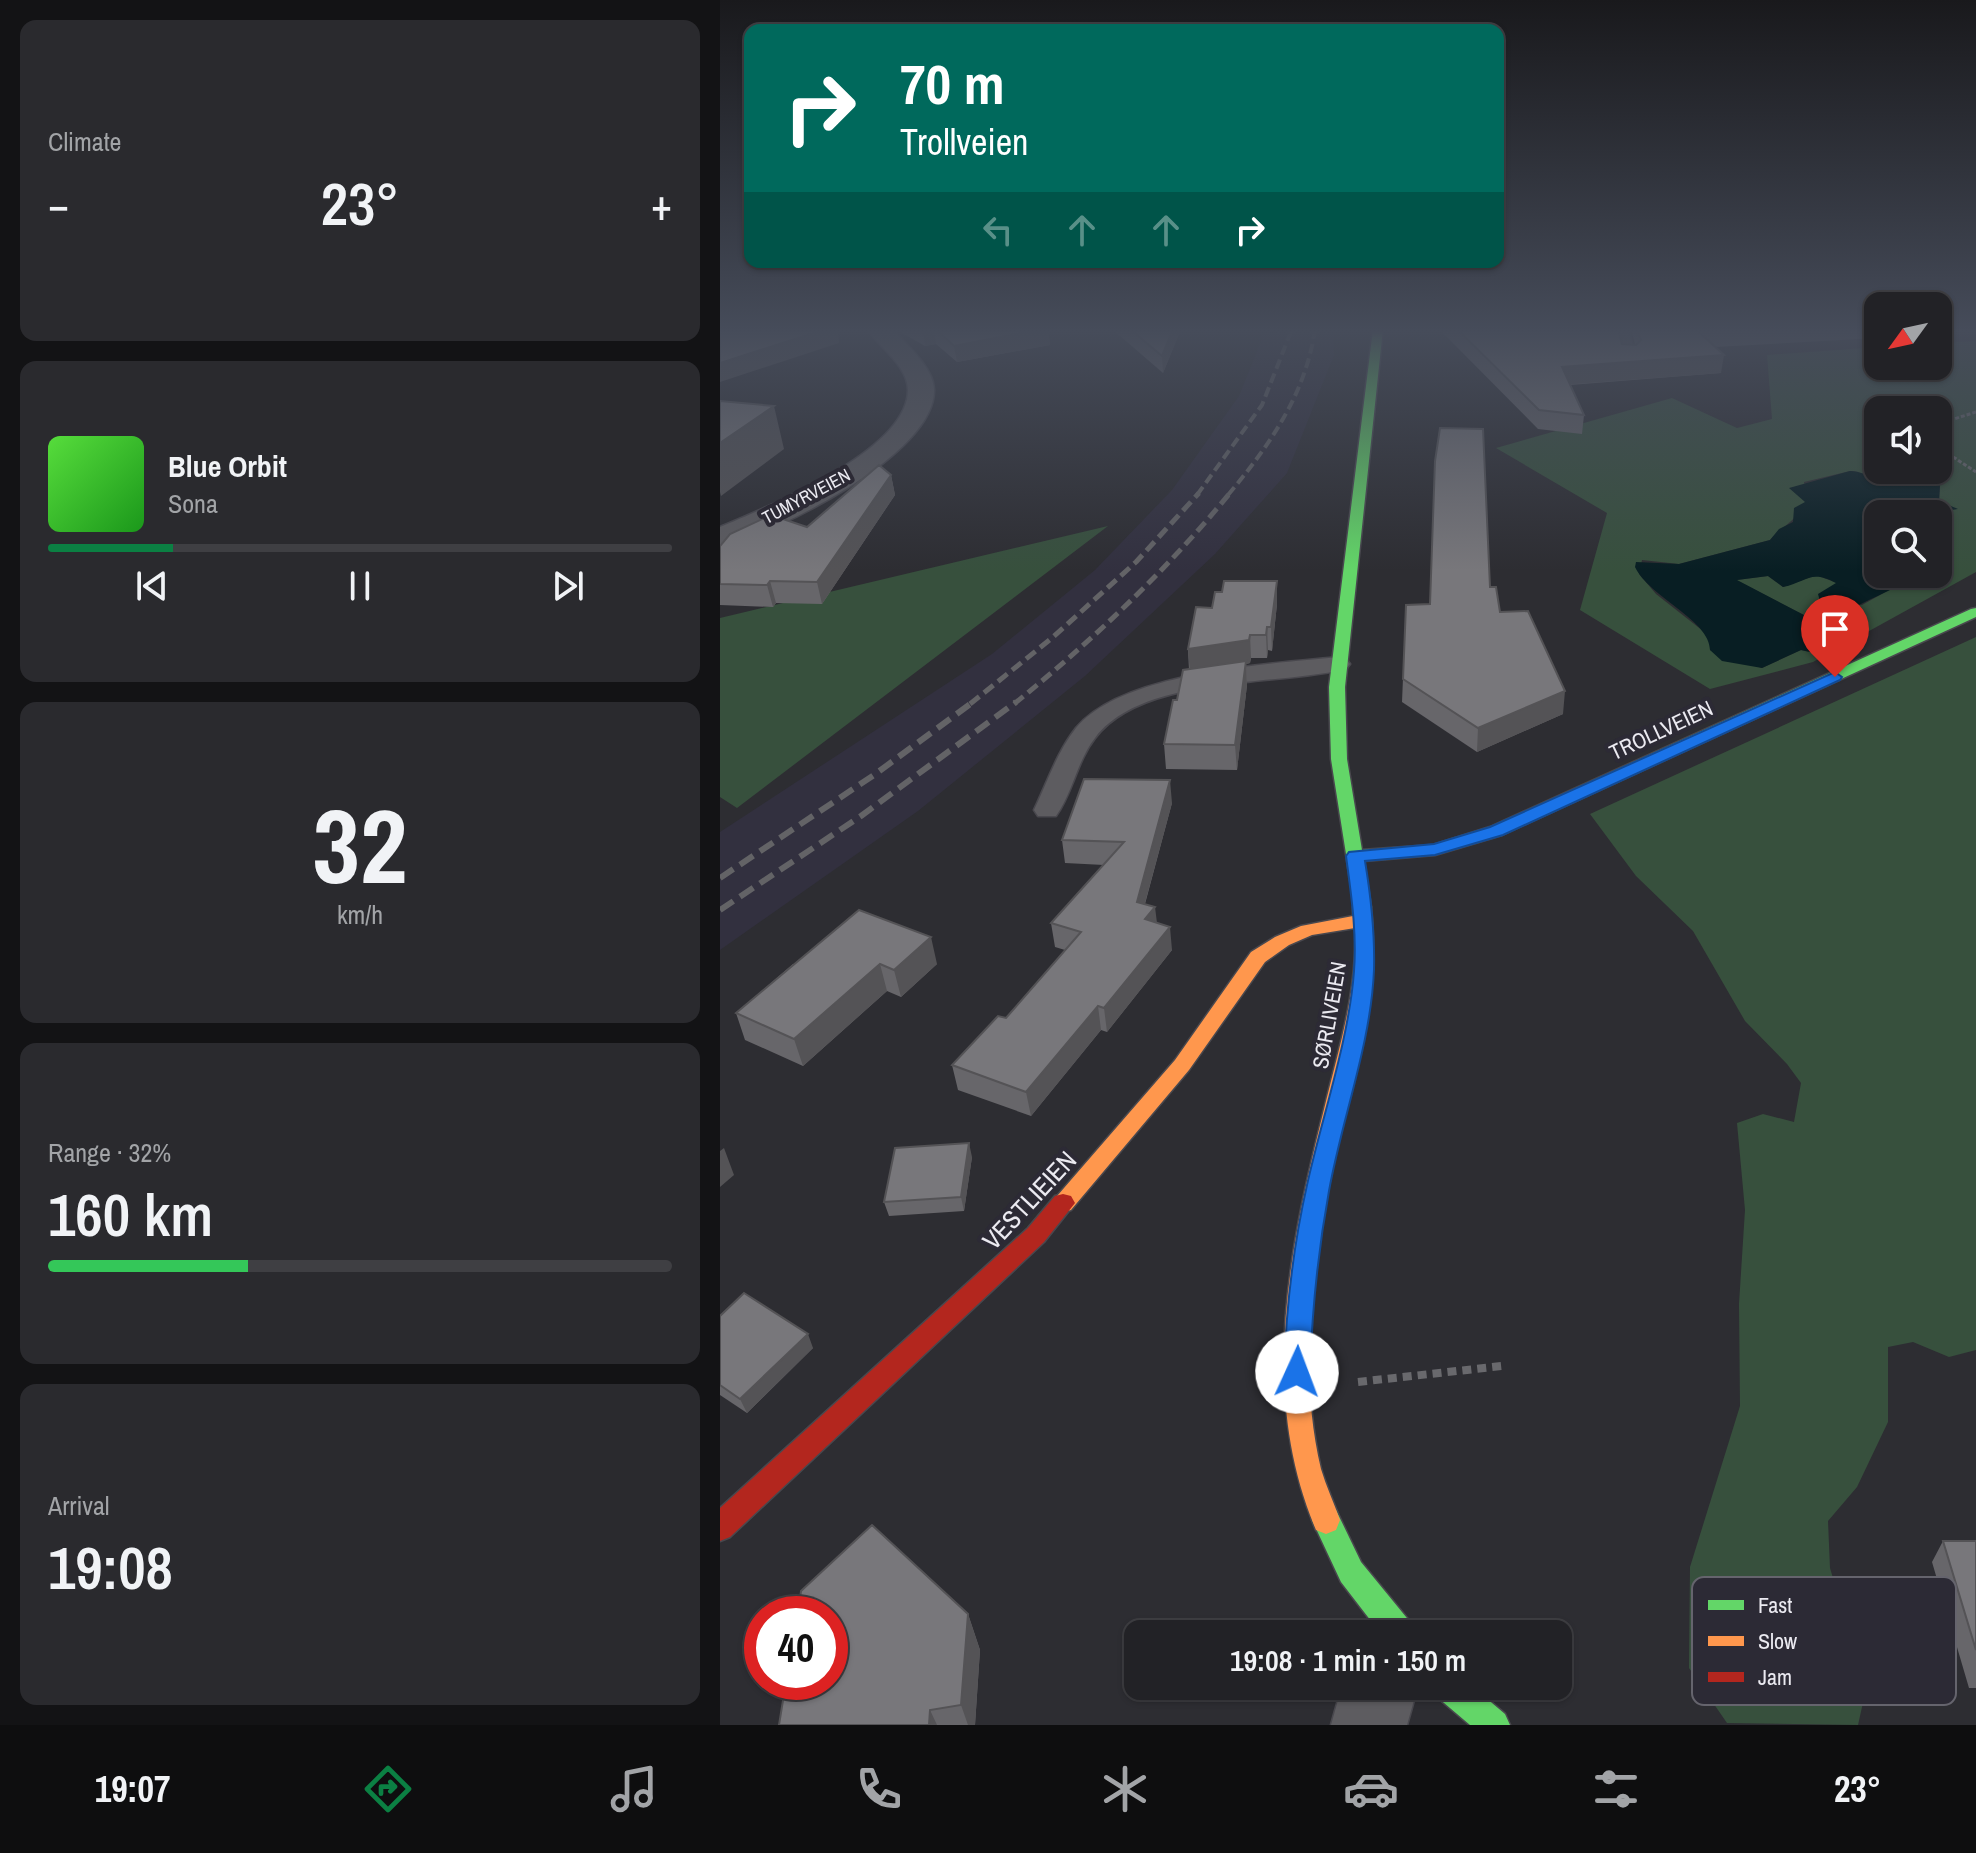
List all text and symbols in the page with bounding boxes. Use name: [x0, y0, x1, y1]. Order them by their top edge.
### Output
text: 70 m: [900, 46, 1005, 121]
icon: right: [768, 56, 872, 160]
text: Trollveien: [900, 118, 1029, 166]
text: Climate: [48, 124, 121, 159]
text: 23°: [321, 163, 399, 244]
text: −: [48, 174, 69, 234]
text: +: [651, 174, 672, 234]
icon: left: [976, 208, 1020, 252]
icon: ahead: [1060, 208, 1104, 252]
icon: ahead: [1144, 208, 1188, 252]
icon: right: [1228, 208, 1272, 252]
north arrow: [1864, 292, 1952, 380]
map controls: [1864, 292, 1952, 588]
button: sound: [1864, 396, 1952, 484]
text: Blue Orbit: [168, 446, 287, 486]
street label: TUMYRVEIEN: [758, 462, 854, 530]
text: Sona: [168, 486, 218, 521]
button: search: [1864, 500, 1952, 588]
icon: previous: [130, 564, 174, 608]
icon: pause: [338, 564, 382, 608]
icon: next: [546, 564, 590, 608]
pin: [1801, 595, 1869, 677]
icon: arrive: [1813, 607, 1857, 651]
street label: TROLLVEIEN: [1604, 693, 1718, 767]
text: 32: [313, 775, 407, 915]
text: km/h: [337, 897, 383, 932]
street label: SØRLIVEIEN: [1305, 959, 1353, 1071]
text: Range · 32%: [48, 1135, 171, 1170]
street label: VESTLIEIEN: [974, 1143, 1084, 1257]
text: 160 km: [48, 1174, 213, 1255]
position arrow: [1255, 1330, 1339, 1414]
text: Arrival: [48, 1488, 110, 1523]
text: 19:08: [48, 1527, 173, 1608]
legend: [1692, 1577, 1956, 1705]
text: Fast: [1758, 1590, 1792, 1620]
speed limit sign: 40: [744, 1596, 848, 1700]
text: Slow: [1758, 1626, 1797, 1656]
text: 19:08 · 1 min · 150 m: [1230, 1640, 1466, 1680]
text: Jam: [1758, 1662, 1792, 1692]
icon: directions: [360, 1761, 416, 1817]
icon: music: [606, 1761, 662, 1817]
icon: phone: [851, 1761, 907, 1817]
icon: climate: [1097, 1761, 1153, 1817]
icon: car: [1343, 1761, 1399, 1817]
icon: filters: [1588, 1761, 1644, 1817]
text: 19:07: [95, 1765, 170, 1813]
text: 23°: [1834, 1765, 1881, 1813]

